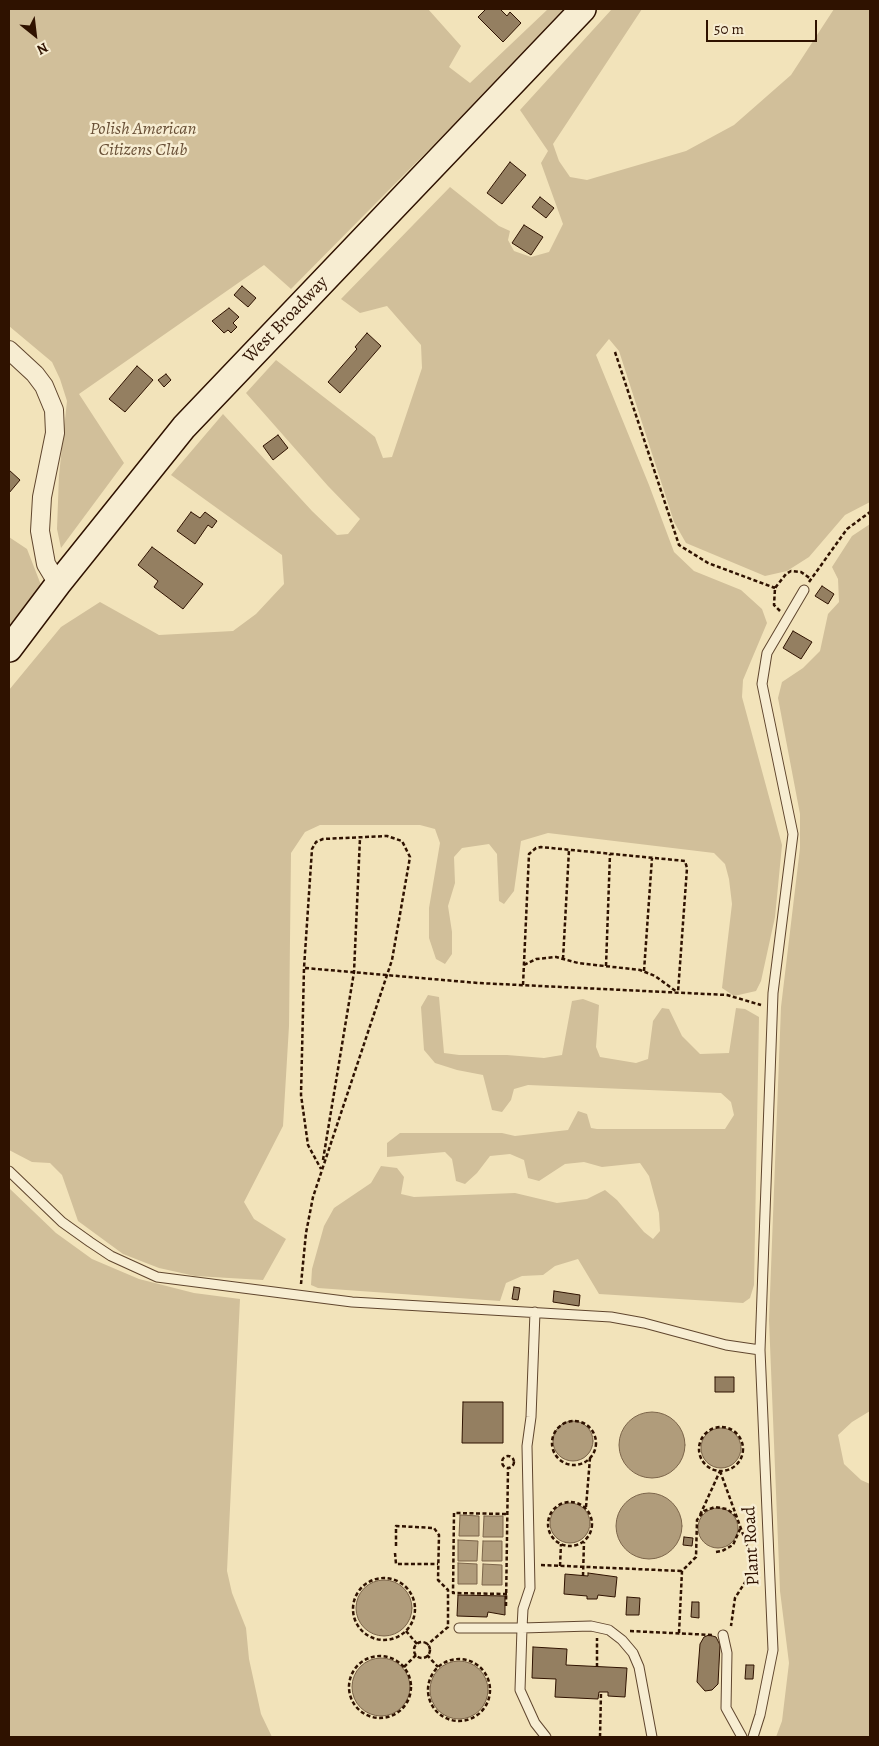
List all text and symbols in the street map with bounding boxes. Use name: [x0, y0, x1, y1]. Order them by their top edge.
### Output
north arrow: [10, 10, 60, 60]
scale bar: [709, 10, 820, 42]
text: 50 m: [714, 19, 744, 39]
text: N: [33, 38, 52, 59]
park label: Polish American Citizens Club: [90, 119, 196, 162]
street label: West Broadway: [239, 272, 333, 368]
street label: Plant Road: [739, 1506, 765, 1586]

